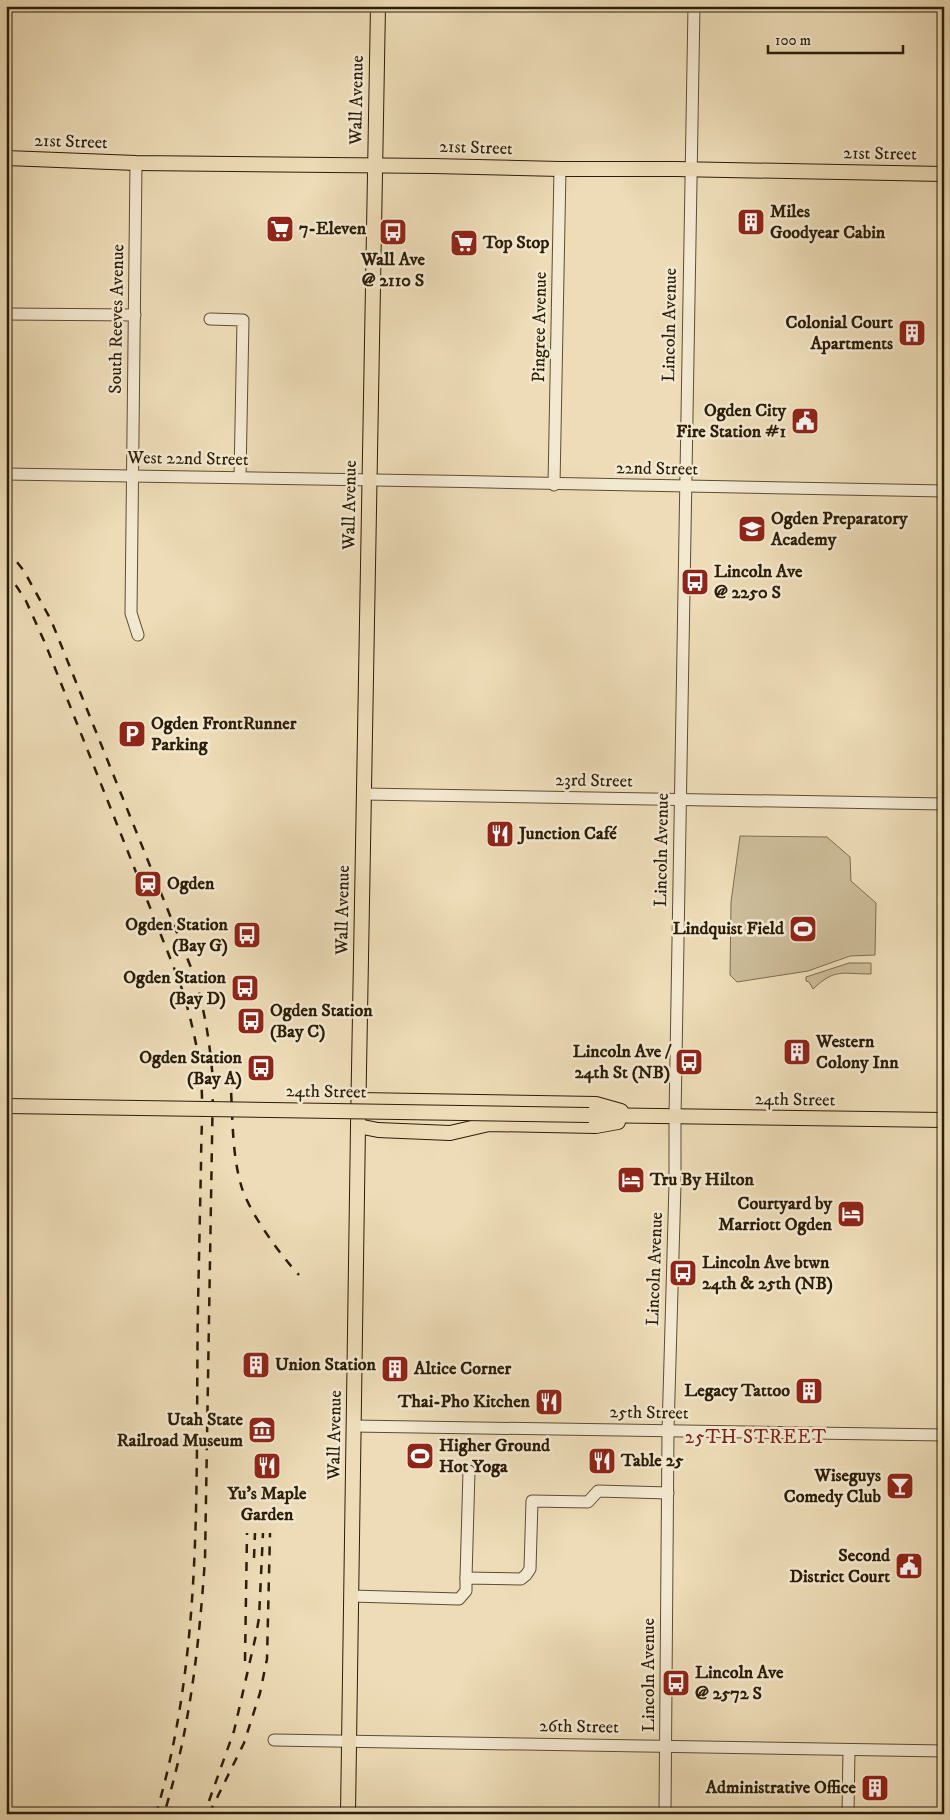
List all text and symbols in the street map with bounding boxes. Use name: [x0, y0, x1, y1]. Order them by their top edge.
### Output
scale bar: [768, 22, 902, 54]
text: 100 m: [775, 31, 811, 50]
street label: Wall Avenue: [345, 55, 369, 146]
street label: 21st Street: [34, 130, 108, 154]
street label: 21st Street: [439, 136, 513, 160]
street label: 21st Street: [843, 142, 917, 166]
place label: Miles Goodyear Cabin: [770, 201, 886, 244]
building icon: Miles Goodyear Cabin: [736, 207, 766, 237]
supermarket icon: 7-Eleven: [265, 214, 295, 244]
bus stop icon: Wall Ave @ 2110 S: [378, 217, 408, 247]
place label: 7-Eleven: [299, 218, 367, 240]
supermarket icon: Top Stop: [449, 228, 479, 258]
place label: Top Stop: [482, 232, 549, 254]
street label: South Reeves Avenue: [105, 244, 129, 394]
place label: Wall Ave @ 2110 S: [360, 249, 426, 292]
street label: Lincoln Avenue: [658, 268, 682, 382]
street label: Pingree Avenue: [528, 272, 552, 382]
place label: Colonial Court Apartments: [785, 312, 893, 355]
building icon: Colonial Court Apartments: [897, 318, 927, 348]
place label: Ogden City Fire Station #1: [676, 400, 786, 443]
public building icon: Ogden City Fire Station #1: [790, 406, 820, 436]
street label: West 22nd Street: [126, 447, 249, 471]
street label: 22nd Street: [616, 457, 699, 481]
street label: Wall Avenue: [338, 460, 362, 551]
place label: Ogden Preparatory Academy: [770, 508, 908, 551]
school or university icon: Ogden Preparatory Academy: [737, 514, 767, 544]
place label: Lincoln Ave @ 2250 S: [714, 561, 803, 604]
bus stop icon: Lincoln Ave @ 2250 S: [680, 567, 710, 597]
place label: Ogden FrontRunner Parking: [151, 713, 297, 756]
parking icon: Ogden FrontRunner Parking: [117, 719, 147, 749]
street label: 23rd Street: [555, 769, 633, 793]
street label: Lincoln Avenue: [650, 793, 674, 907]
restaurant icon: Junction Café: [485, 819, 515, 849]
place label: Junction Café: [517, 823, 617, 845]
street label: Wall Avenue: [331, 865, 355, 956]
station icon: Ogden: [133, 869, 163, 899]
place label: Ogden: [167, 873, 215, 895]
place label: Ogden Station (Bay G): [125, 914, 229, 957]
sports icon: Lindquist Field: [788, 914, 818, 944]
place label: Lindquist Field: [673, 918, 785, 940]
bus stop icon: Ogden Station (Bay G): [232, 920, 262, 950]
place label: Ogden Station (Bay D): [123, 967, 227, 1010]
bus stop icon: Ogden Station (Bay D): [230, 973, 260, 1003]
place label: Ogden Station (Bay C): [270, 1000, 373, 1043]
bus stop icon: Ogden Station (Bay C): [236, 1006, 266, 1036]
place label: Western Colony Inn: [815, 1031, 899, 1074]
building icon: Western Colony Inn: [782, 1037, 812, 1067]
place label: Lincoln Ave / 24th St (NB): [573, 1041, 672, 1084]
place label: Ogden Station (Bay A): [139, 1047, 243, 1090]
bus stop icon: Lincoln Ave / 24th St (NB): [674, 1047, 704, 1077]
bus stop icon: Ogden Station (Bay A): [246, 1053, 276, 1083]
street label: 24th Street: [285, 1080, 367, 1104]
street label: 24th Street: [754, 1088, 836, 1112]
hotel icon: Tru By Hilton: [616, 1165, 646, 1195]
place label: Tru By Hilton: [649, 1169, 754, 1191]
place label: Courtyard by Marriott Ogden: [718, 1193, 833, 1236]
hotel icon: Courtyard by Marriott Ogden: [836, 1199, 866, 1229]
street label: Lincoln Avenue: [642, 1212, 668, 1326]
place label: Lincoln Ave btwn 24th & 25th (NB): [702, 1252, 833, 1295]
bus stop icon: Lincoln Ave btwn 24th & 25th (NB): [668, 1258, 698, 1288]
building icon: Union Station: [241, 1350, 271, 1380]
place label: Union Station: [275, 1354, 377, 1376]
building icon: Altice Corner: [380, 1354, 410, 1384]
place label: Altice Corner: [413, 1358, 511, 1380]
building icon: Legacy Tattoo: [794, 1376, 824, 1406]
place label: Legacy Tattoo: [684, 1380, 790, 1402]
restaurant icon: Thai-Pho Kitchen: [534, 1387, 564, 1417]
street label: Wall Avenue: [323, 1390, 347, 1481]
place label: Thai-Pho Kitchen: [397, 1391, 531, 1413]
street label: 25th Street: [609, 1401, 689, 1425]
place label: Utah State Railroad Museum: [117, 1409, 244, 1452]
museum icon: Utah State Railroad Museum: [247, 1415, 277, 1445]
district label: 25TH STREET: [685, 1426, 827, 1449]
place label: Higher Ground Hot Yoga: [439, 1435, 551, 1478]
sports icon: Higher Ground Hot Yoga: [405, 1441, 435, 1471]
restaurant icon: Table 25: [587, 1446, 617, 1476]
place label: Table 25: [620, 1450, 683, 1472]
restaurant icon: Yu’s Maple Garden: [252, 1451, 282, 1481]
place label: Wiseguys Comedy Club: [784, 1465, 882, 1508]
bar icon: Wiseguys Comedy Club: [885, 1471, 915, 1501]
place label: Yu’s Maple Garden: [227, 1483, 307, 1526]
place label: Second District Court: [790, 1545, 891, 1588]
public building icon: Second District Court: [894, 1551, 924, 1581]
street label: Lincoln Avenue: [638, 1618, 660, 1732]
place label: Lincoln Ave @ 2572 S: [695, 1662, 784, 1705]
bus stop icon: Lincoln Ave @ 2572 S: [661, 1668, 691, 1698]
street label: 26th Street: [539, 1715, 619, 1739]
building icon: Administrative Office: [860, 1773, 890, 1803]
place label: Administrative Office: [705, 1777, 857, 1799]

